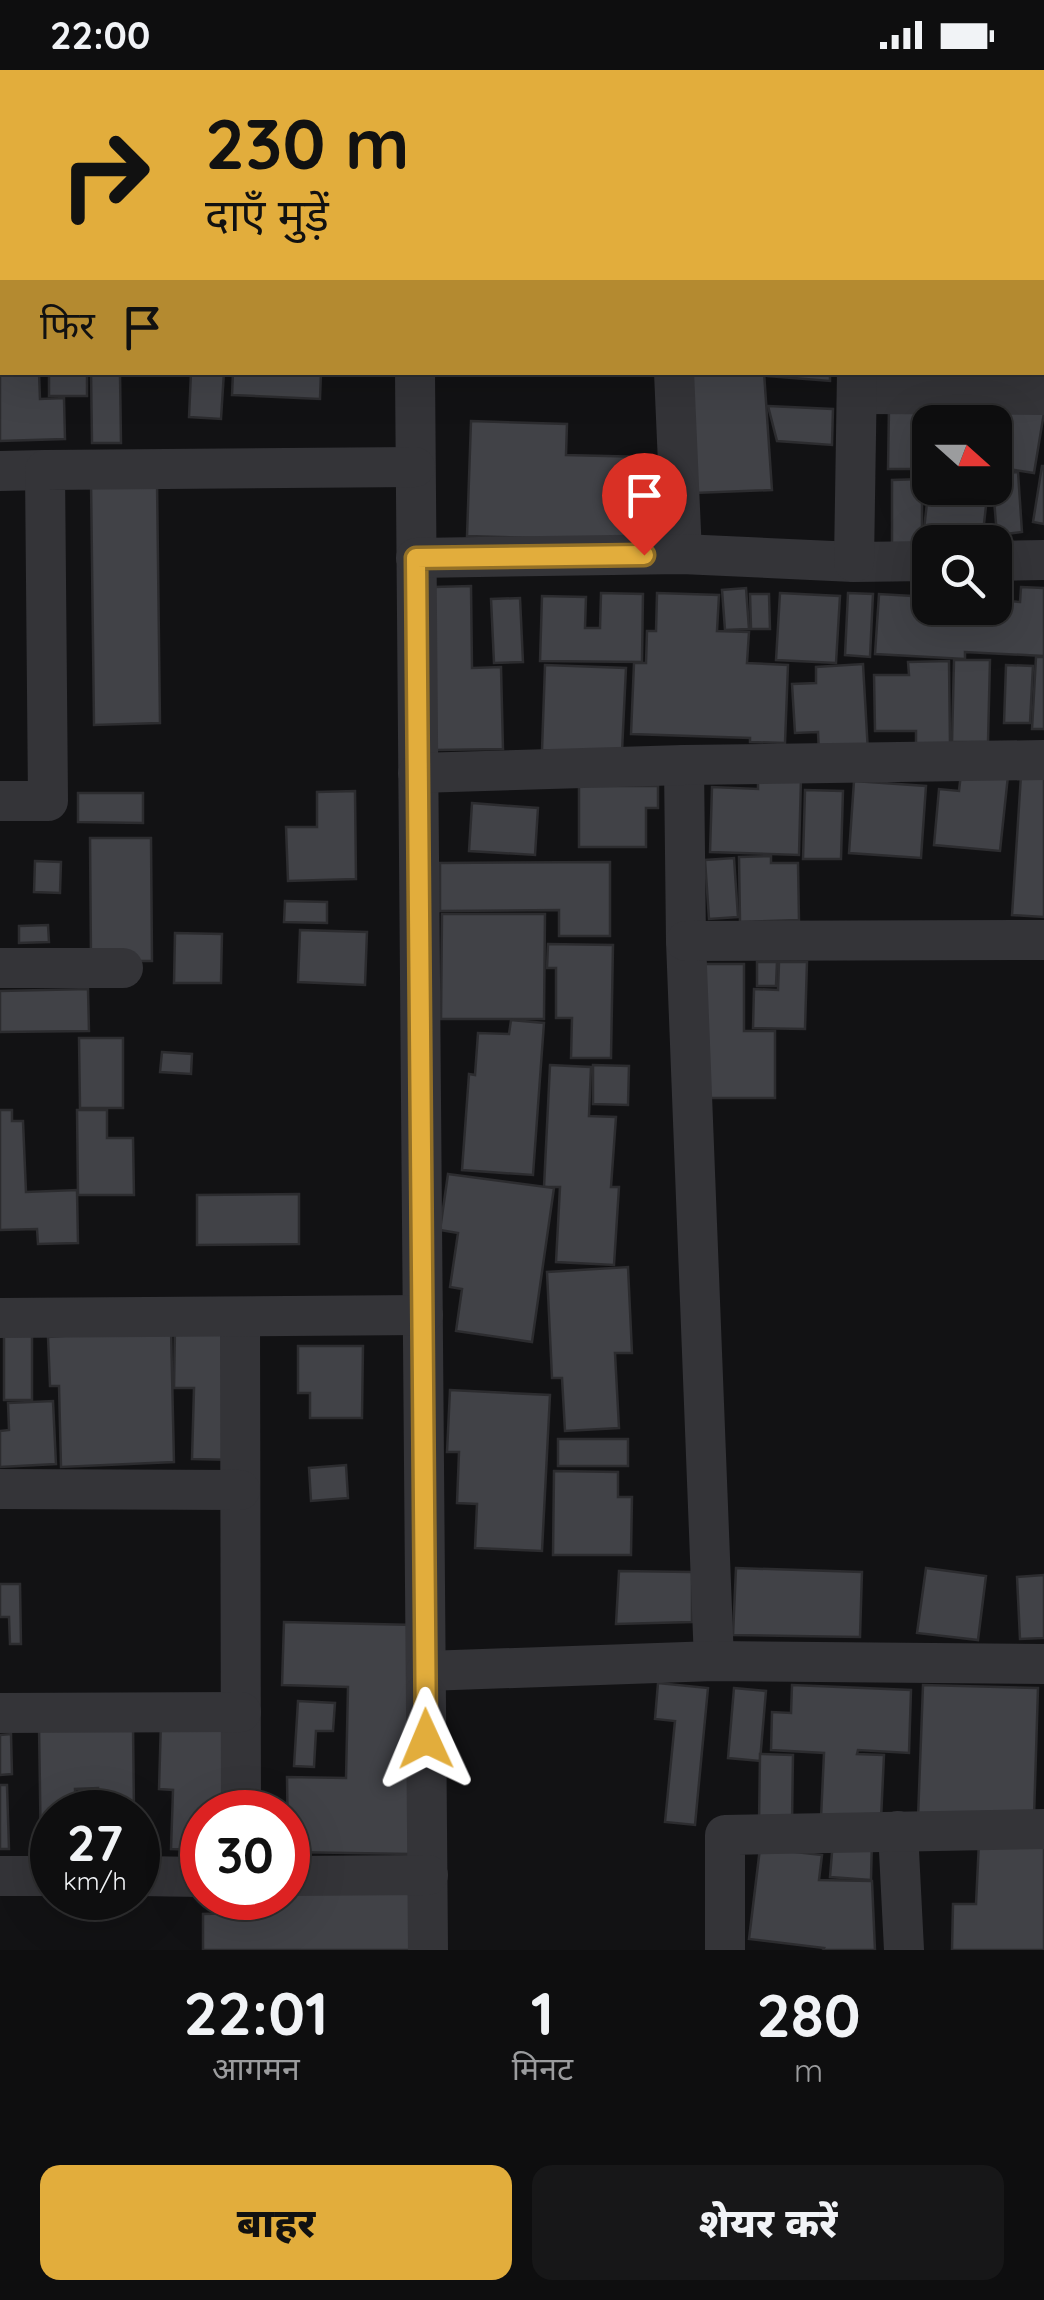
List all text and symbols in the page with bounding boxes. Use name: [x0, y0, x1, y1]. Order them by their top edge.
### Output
text: 22:00: [50, 11, 150, 59]
text: 230 m: [205, 99, 410, 187]
icon: right: [40, 110, 170, 240]
text: दाएँ मुड़ें: [205, 186, 329, 242]
icon: arrive: [115, 300, 170, 355]
text: फिर: [40, 301, 95, 349]
north arrow: [912, 405, 1012, 505]
map controls: [912, 405, 1012, 625]
pin: [602, 453, 687, 556]
icon: arrive: [617, 468, 672, 523]
button: search: [912, 525, 1012, 625]
position arrow: [374, 1687, 478, 1791]
speed limit sign: 30: [180, 1790, 310, 1920]
text: 27: [67, 1811, 123, 1874]
text: km/h: [63, 1865, 127, 1896]
text: 22:01: [183, 1975, 328, 2050]
text: 1: [531, 1975, 554, 2050]
text: 280: [757, 1977, 860, 2052]
text: आगमन: [212, 2048, 300, 2088]
text: मिनट: [512, 2048, 573, 2088]
text: m: [794, 2050, 823, 2090]
button: बाहर: [40, 2165, 512, 2280]
button: शेयर करें: [532, 2165, 1004, 2280]

